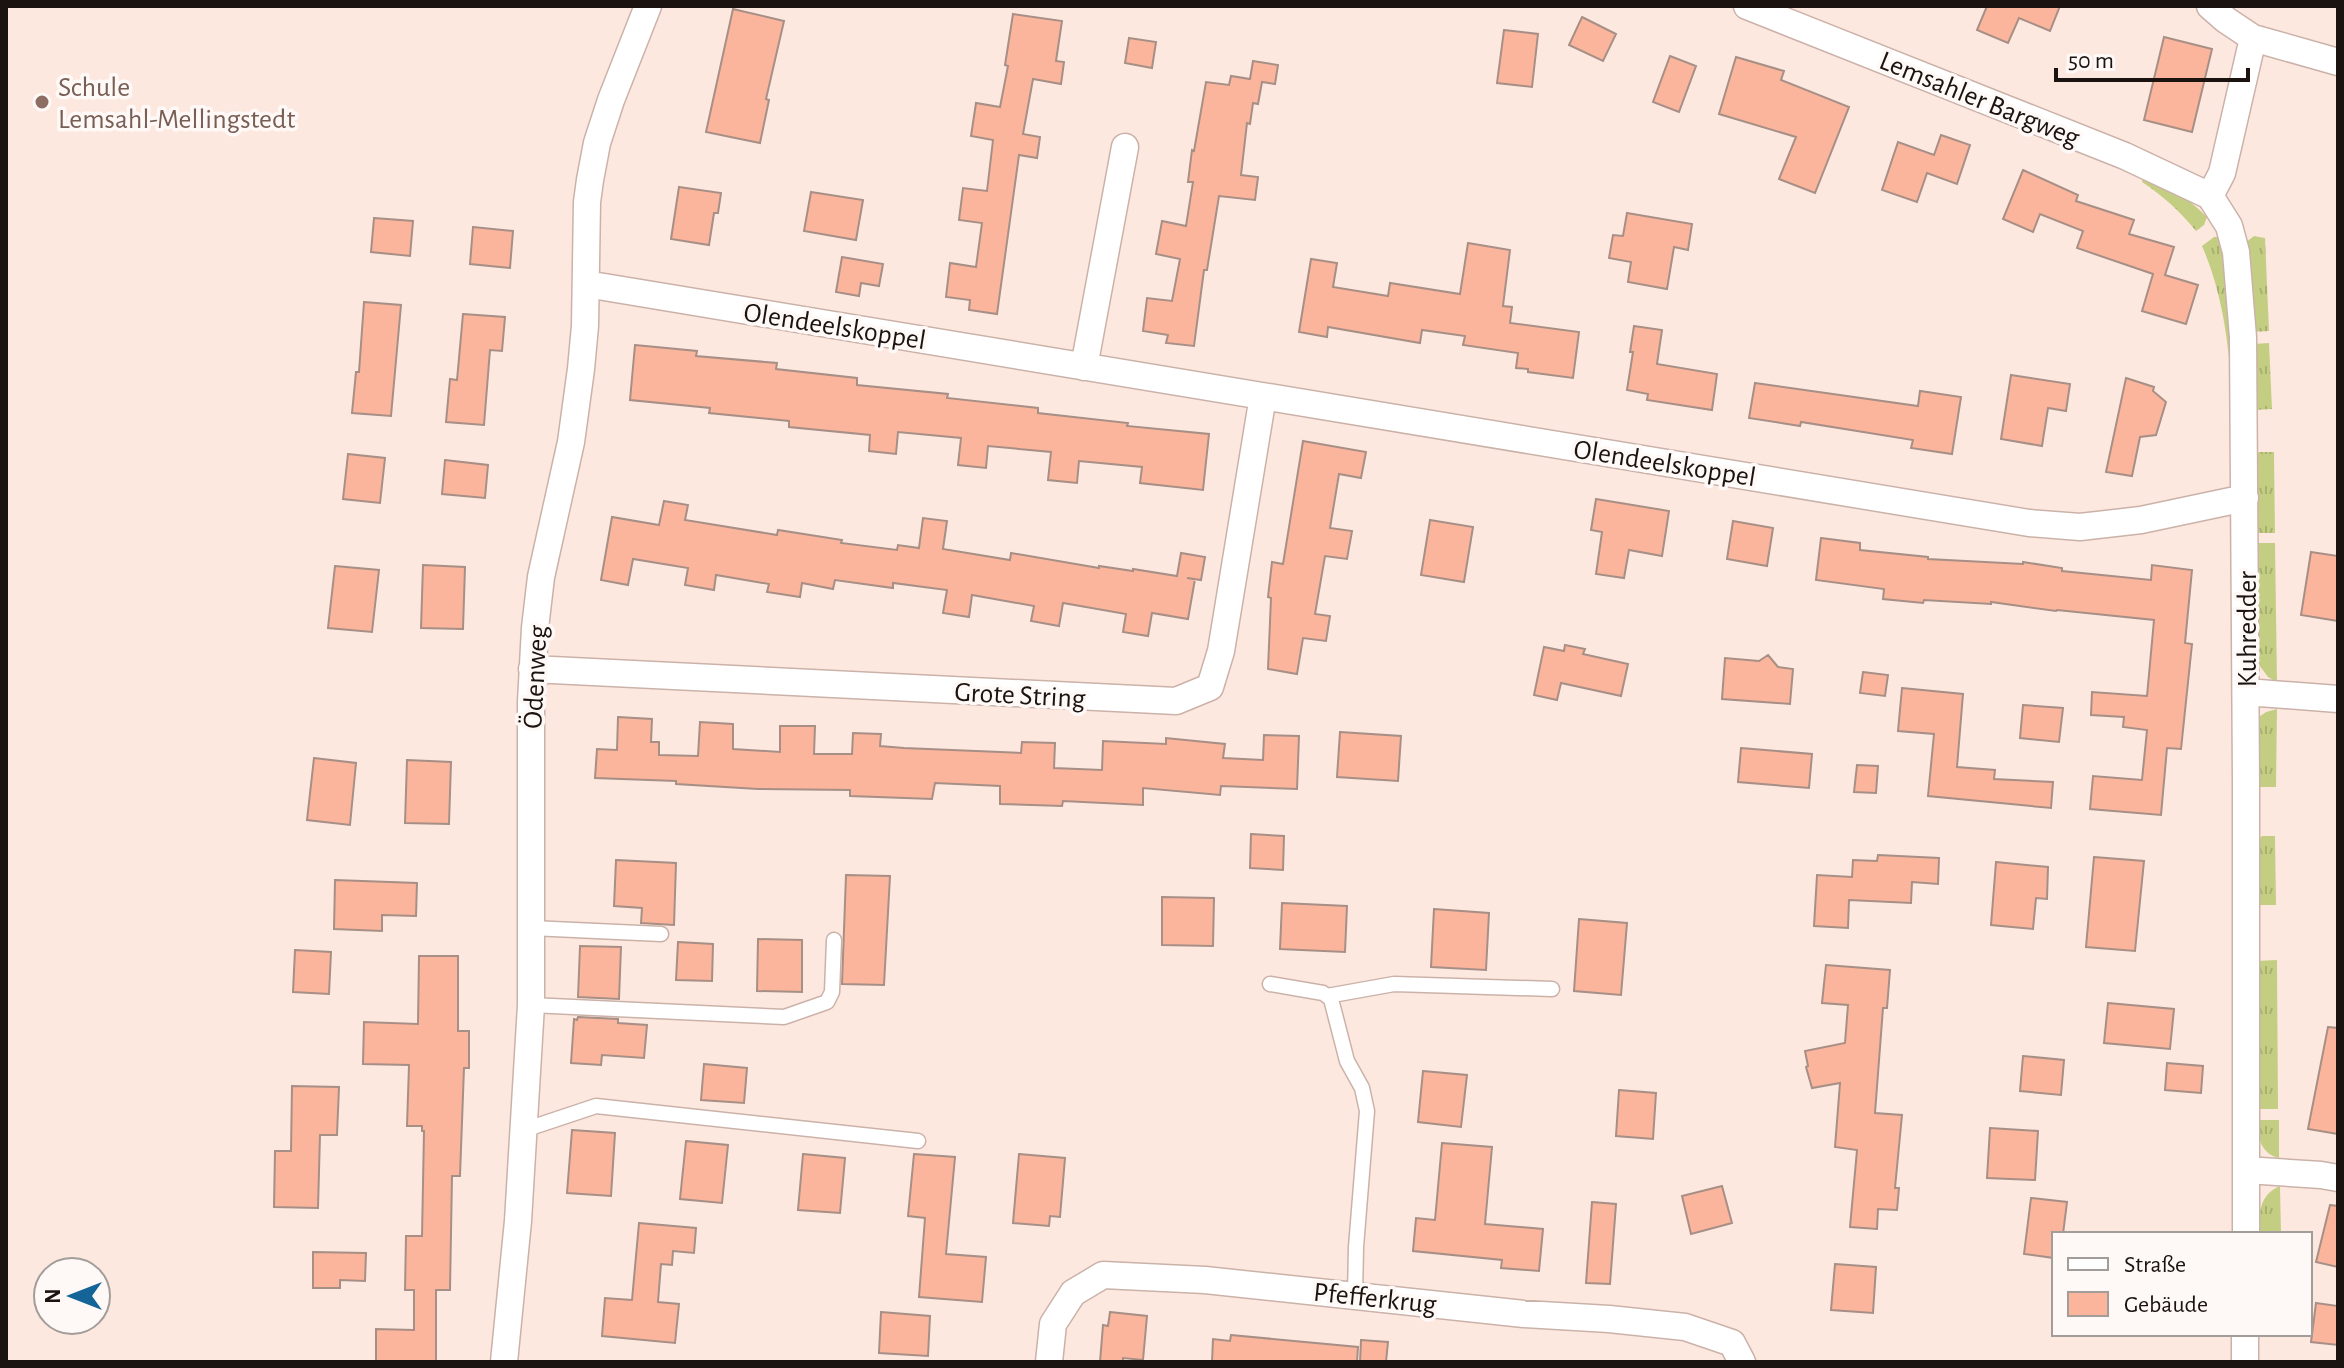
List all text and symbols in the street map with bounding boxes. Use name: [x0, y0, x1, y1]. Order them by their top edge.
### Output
scale bar: [2056, 32, 2248, 82]
street label: Lemsahler Bargweg: [1875, 47, 2084, 153]
text: 50 m: [2068, 49, 2114, 73]
place label: Schule Lemsahl-Mellingstedt: [58, 74, 296, 134]
marker: Schule Lemsahl-Mellingstedt: [33, 93, 51, 111]
street label: Olendeelskoppel: [742, 299, 928, 355]
street label: Olendeelskoppel: [1572, 436, 1758, 492]
street label: Kuhredder: [2234, 571, 2262, 687]
street label: Ödenweg: [517, 624, 553, 730]
street label: Grote String: [954, 679, 1086, 713]
legend: [2052, 1232, 2312, 1336]
text: Straße: [2124, 1253, 2186, 1277]
north arrow: [32, 1256, 112, 1336]
street label: Pfefferkrug: [1312, 1279, 1438, 1319]
text: N: [42, 1288, 64, 1304]
text: Gebäude: [2124, 1293, 2208, 1317]

